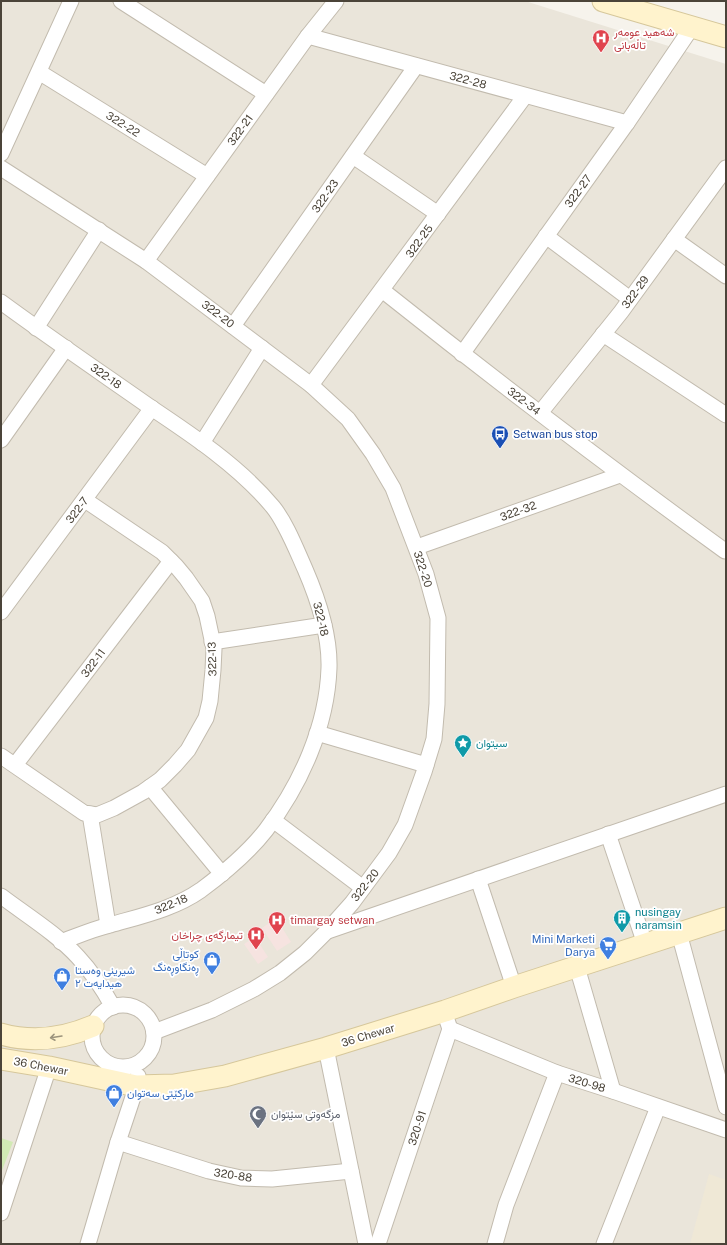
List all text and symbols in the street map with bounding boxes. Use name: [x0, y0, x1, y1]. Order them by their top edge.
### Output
place label: شەهید عومەر تاڵەبانی: [613, 26, 675, 52]
hospital icon: شەهید عومەر تاڵەبانی: [591, 28, 611, 53]
street label: 322-28: [448, 69, 488, 91]
street label: 322-22: [104, 109, 142, 139]
street label: 322-21: [225, 112, 255, 148]
street label: 322-27: [562, 172, 594, 210]
street label: 322-23: [309, 177, 341, 215]
street label: 322-25: [403, 222, 435, 260]
street label: 322-29: [619, 273, 651, 311]
street label: 322-20: [199, 298, 237, 330]
street label: 322-18: [88, 361, 124, 391]
street label: 322-34: [505, 385, 543, 417]
bus stop icon: Setwan bus stop: [490, 424, 510, 449]
place label: Setwan bus stop: [513, 428, 598, 440]
street label: 322-7: [63, 494, 91, 525]
street label: 322-32: [498, 499, 538, 523]
street label: 322-20: [412, 549, 435, 589]
street label: 322-18: [311, 601, 331, 637]
street label: 322-13: [205, 641, 219, 677]
street label: 322-11: [78, 646, 108, 680]
place icon: سيتوان: [453, 733, 473, 758]
place label: سيتوان: [476, 737, 508, 750]
street label: 322-20: [349, 866, 381, 903]
street label: 322-18: [153, 892, 189, 916]
place label: nusingay naramsin: [635, 906, 682, 931]
building icon: nusingay naramsin: [612, 908, 632, 933]
hospital icon: timargay setwan: [267, 910, 287, 935]
place label: timargay setwan: [290, 914, 375, 926]
hospital icon: تیمارگەی چراخان: [246, 925, 266, 950]
place label: تیمارگەی چراخان: [172, 929, 244, 943]
place label: Mini Marketi Darya: [532, 933, 595, 958]
supermarket icon: Mini Marketi Darya: [598, 935, 618, 960]
place label: کوتاڵی ڕەنگاوڕەنگ: [153, 948, 199, 976]
shop icon: کوتاڵی ڕەنگاوڕەنگ: [202, 950, 222, 975]
place label: شیرینی وەستا هیدایەت ٢: [75, 964, 135, 990]
shop icon: شیرینی وەستا هیدایەت ٢: [52, 966, 72, 991]
street label: 36 Chewar: [340, 1021, 396, 1049]
one-way arrow: [50, 1033, 63, 1041]
street label: 36 Chewar: [13, 1055, 69, 1077]
street label: 320-98: [567, 1072, 607, 1094]
shop icon: مارکێتی سەتوان: [104, 1083, 124, 1108]
place label: مارکێتی سەتوان: [127, 1087, 194, 1100]
mosque icon: مزگەوتی سێتوان: [248, 1104, 268, 1129]
place label: مزگەوتی سێتوان: [271, 1108, 340, 1121]
street label: 320-91: [406, 1109, 428, 1147]
street label: 320-88: [213, 1166, 253, 1184]

